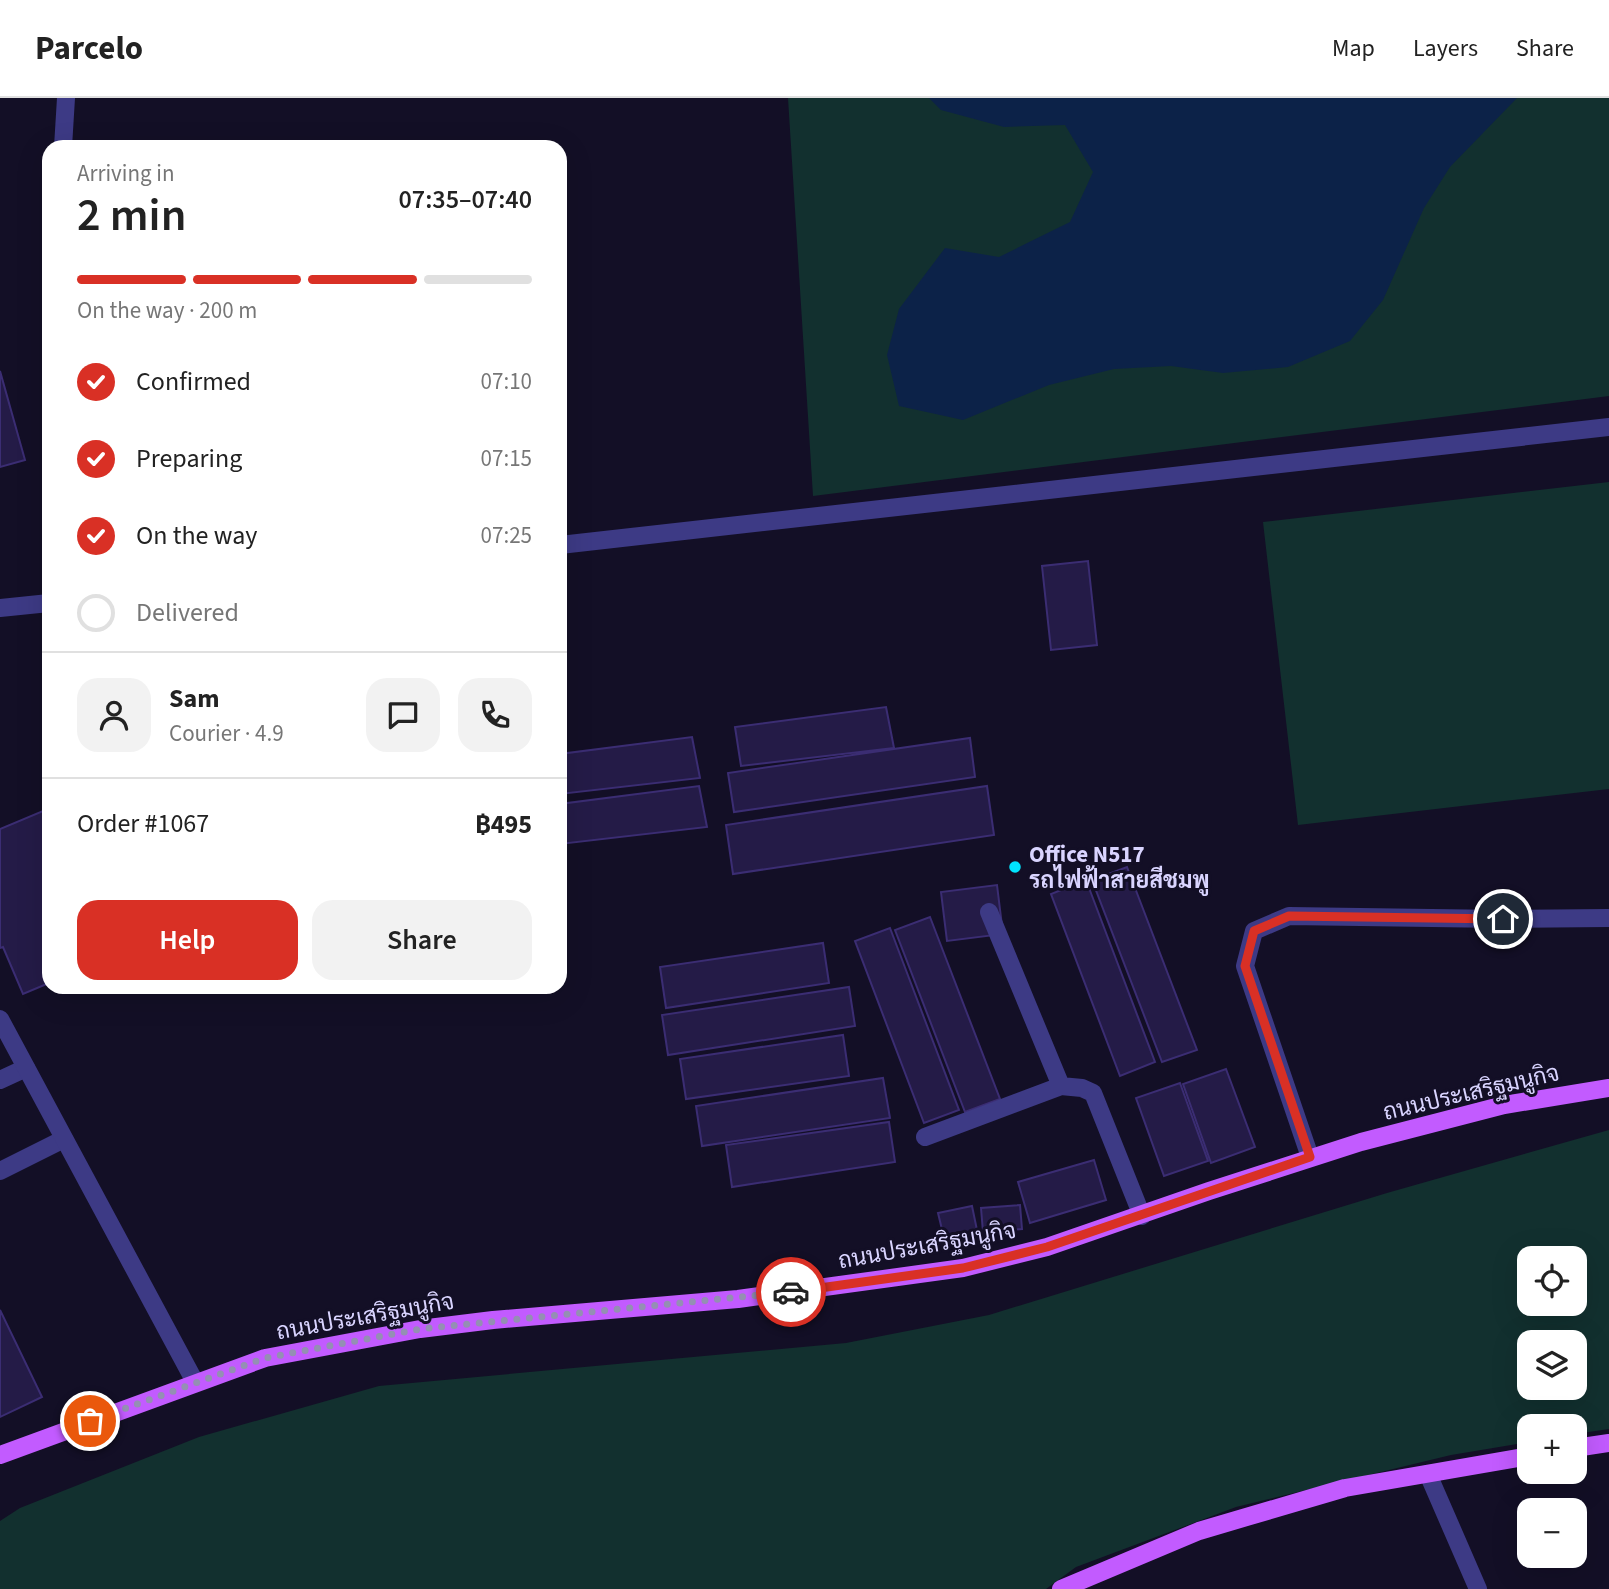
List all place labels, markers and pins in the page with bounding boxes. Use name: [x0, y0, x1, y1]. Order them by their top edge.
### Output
place label: Office N517 รถไฟฟ้าสายสีชมพู: [1029, 838, 1210, 897]
marker: Office N517 รถไฟฟ้าสายสีชมพู: [1007, 859, 1023, 875]
pin: [1473, 889, 1533, 949]
pin: [60, 1391, 120, 1451]

